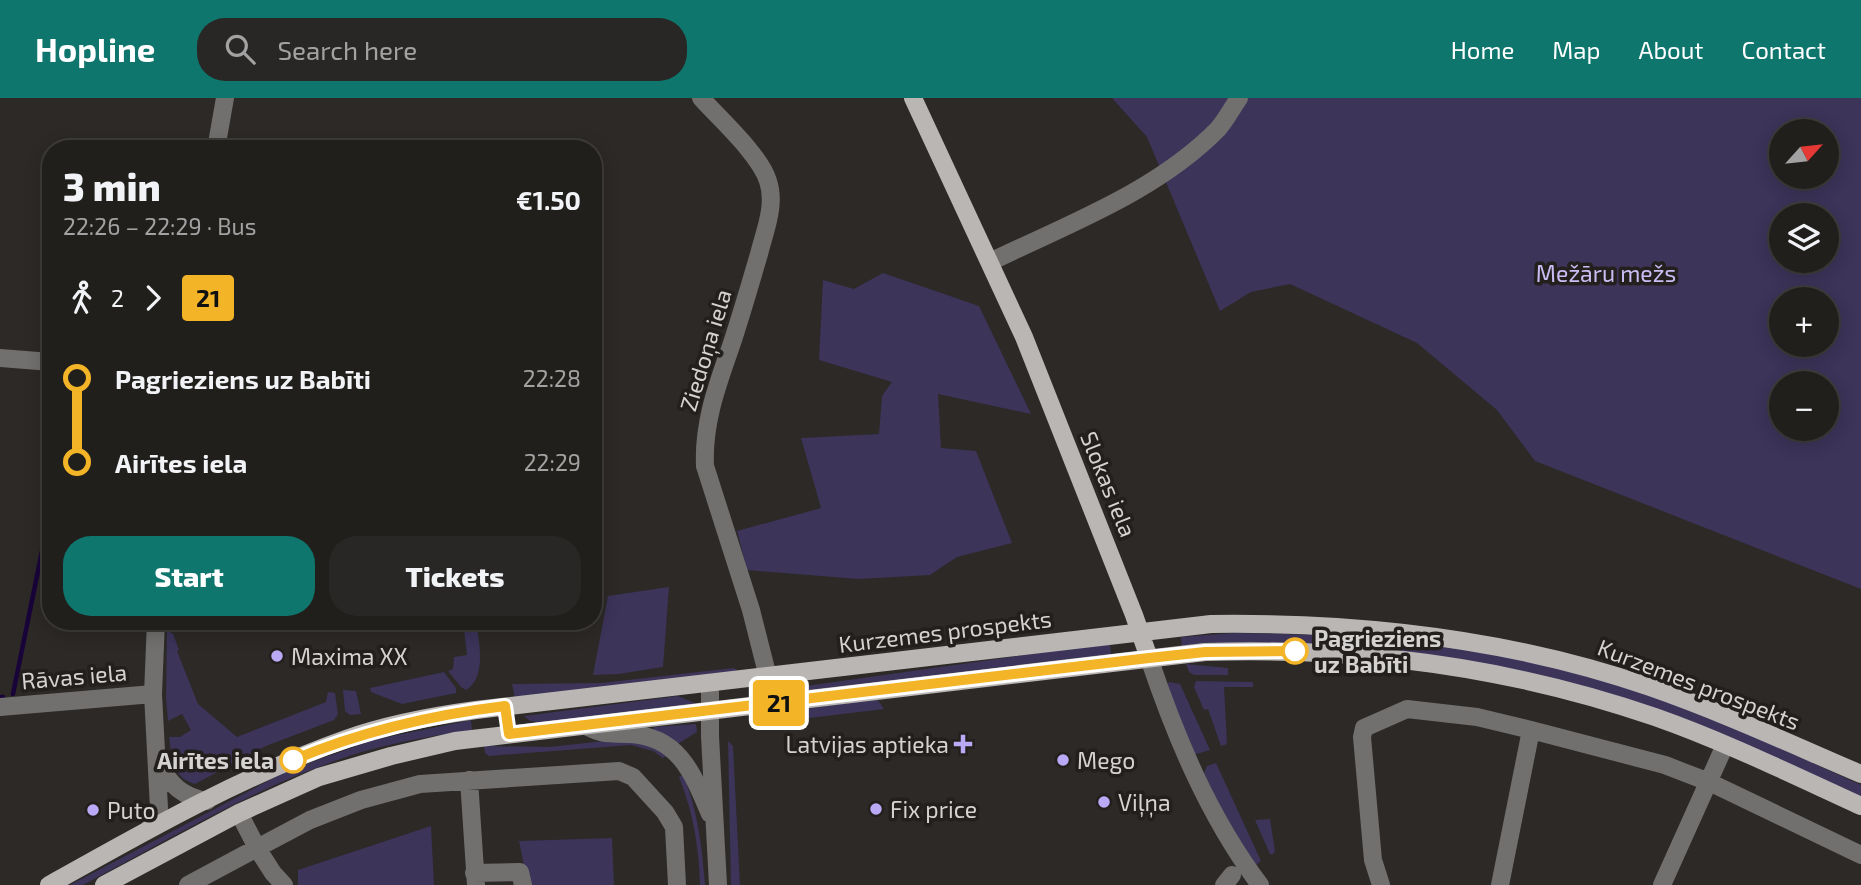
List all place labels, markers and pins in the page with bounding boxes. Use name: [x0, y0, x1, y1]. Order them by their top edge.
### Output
place label: Pagrieziens uz Babīti: [1314, 624, 1441, 678]
marker: Pagrieziens uz Babīti: [1282, 638, 1308, 664]
place label: Maxima XX: [291, 642, 408, 670]
marker: Maxima XX: [269, 648, 285, 664]
place label: Latvijas aptieka: [786, 730, 949, 758]
marker: Latvijas aptieka: [955, 736, 971, 752]
place label: Airītes iela: [157, 746, 274, 774]
place label: Mego: [1077, 746, 1135, 774]
marker: Airītes iela: [280, 747, 306, 773]
marker: Mego: [1055, 752, 1071, 768]
place label: Viļņa: [1118, 788, 1171, 818]
marker: Viļņa: [1096, 794, 1112, 810]
place label: Fix price: [890, 795, 977, 823]
place label: Puto: [107, 796, 156, 824]
marker: Fix price: [868, 801, 884, 817]
marker: Puto: [85, 802, 101, 818]

